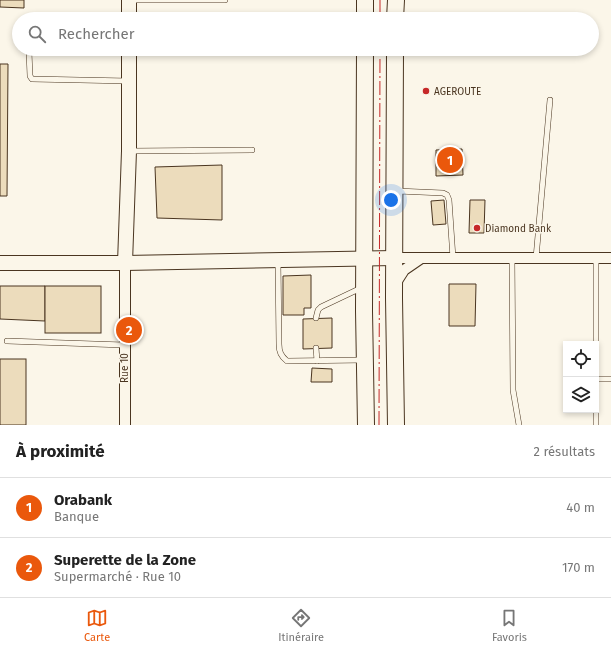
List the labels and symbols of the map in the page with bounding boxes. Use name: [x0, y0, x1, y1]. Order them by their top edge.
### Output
marker: AGEROUTE: [421, 86, 431, 96]
place label: AGEROUTE: [434, 86, 481, 98]
pin: 1: [437, 145, 463, 175]
your location: [381, 190, 401, 210]
marker: Diamond Bank: [472, 223, 482, 233]
place label: Diamond Bank: [485, 223, 552, 235]
pin: 2: [116, 315, 142, 345]
street label: Rue 10: [119, 353, 131, 383]

